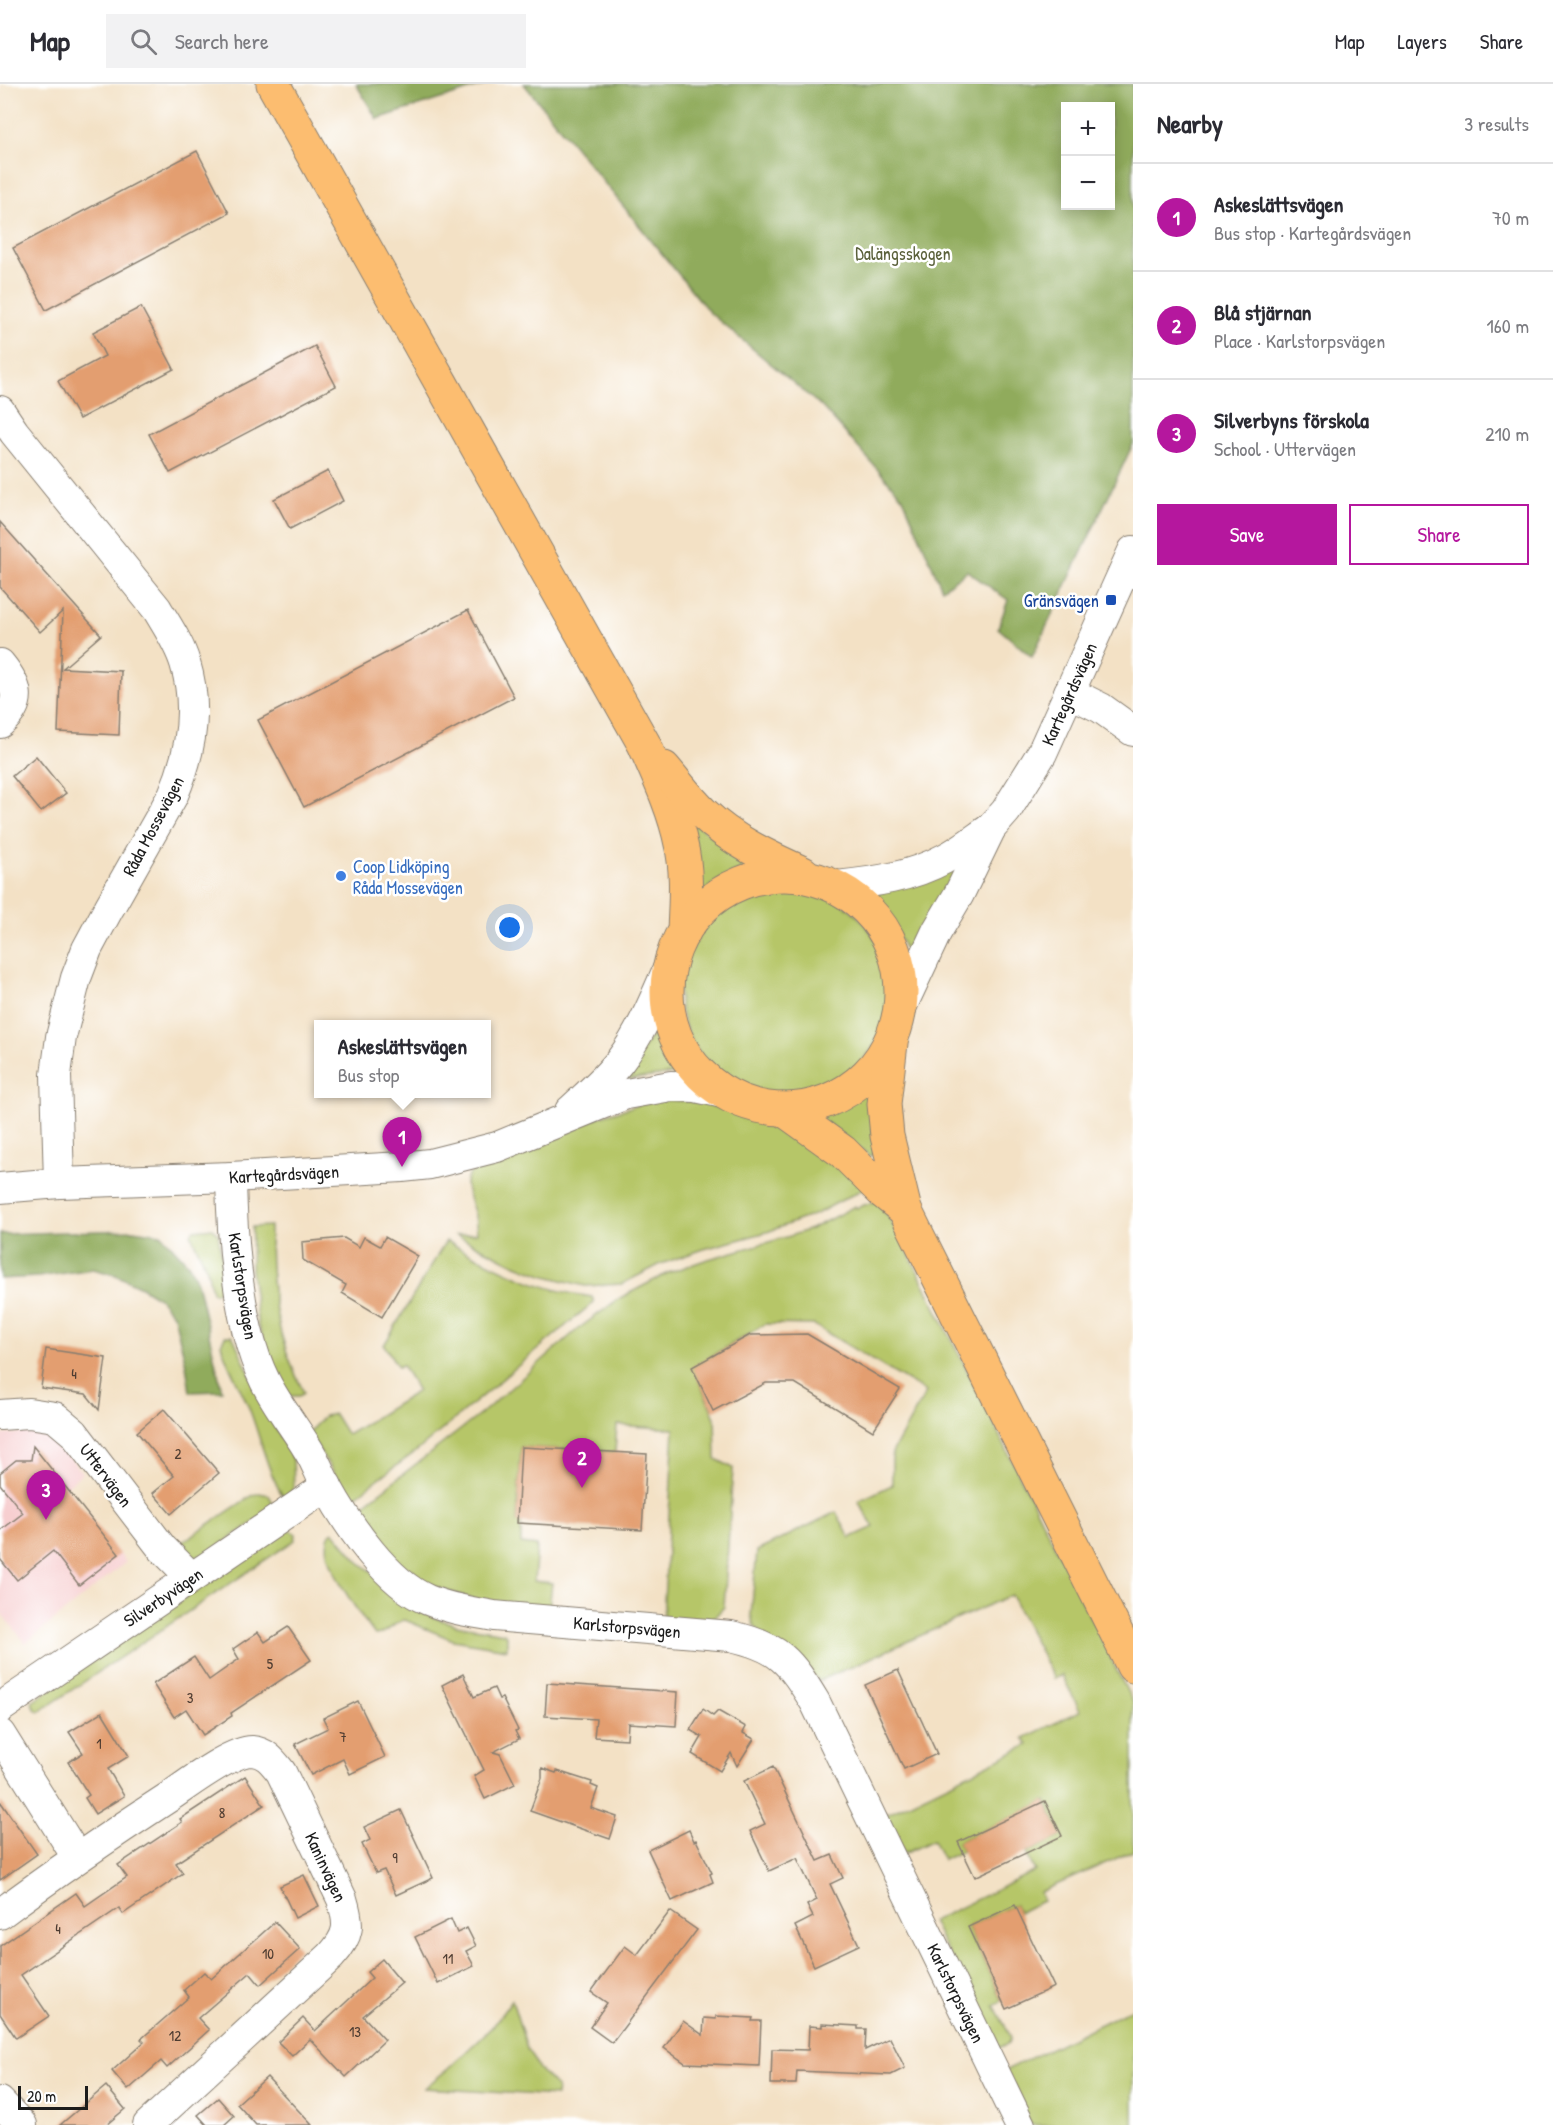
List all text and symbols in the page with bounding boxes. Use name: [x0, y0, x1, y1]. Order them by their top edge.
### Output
search box: [106, 14, 526, 68]
text: Map: [30, 22, 70, 60]
icon: search: [127, 25, 160, 58]
text: Search here: [175, 26, 269, 56]
text: Map: [1335, 27, 1364, 56]
text: Layers: [1397, 27, 1447, 56]
text: Share: [1480, 27, 1523, 56]
map controls: [1061, 102, 1115, 210]
button: +: [1061, 102, 1115, 156]
text: Nearby: [1157, 106, 1223, 141]
text: 3 results: [1464, 110, 1529, 137]
button: −: [1061, 156, 1115, 210]
text: Askeslättsvägen: [1214, 189, 1344, 219]
text: 1: [1173, 204, 1180, 231]
text: 70 m: [1492, 204, 1529, 231]
text: Bus stop · Kartegårdsvägen: [1214, 219, 1411, 246]
park label: Dalängsskogen: [855, 241, 951, 266]
text: Blå stjärnan: [1214, 297, 1312, 327]
text: 2: [1172, 312, 1181, 339]
text: 160 m: [1487, 312, 1529, 339]
text: Place · Karlstorpsvägen: [1214, 327, 1385, 354]
text: Silverbyns förskola: [1214, 405, 1369, 435]
text: 3: [1172, 420, 1181, 447]
text: 210 m: [1485, 420, 1529, 447]
text: School · Uttervägen: [1214, 435, 1356, 462]
button: Save: [1157, 504, 1337, 565]
button: Share: [1349, 504, 1529, 565]
place label: Gränsvägen: [1024, 588, 1099, 613]
marker: Gränsvägen: [1104, 593, 1118, 607]
street label: Kartegårdsvägen: [1035, 639, 1103, 749]
street label: Råda Mossevägen: [116, 772, 190, 880]
place label: Coop Lidköping Råda Mossevägen: [353, 854, 463, 900]
marker: Coop Lidköping Råda Mossevägen: [334, 869, 348, 883]
your location: [495, 913, 524, 942]
popup: [314, 1020, 491, 1098]
text: Askeslättsvägen: [338, 1031, 467, 1061]
text: Bus stop: [338, 1061, 399, 1088]
pin: 1: [382, 1118, 422, 1167]
street label: Kartegårdsvägen: [228, 1159, 340, 1189]
street label: Karlstorpsvägen: [222, 1231, 264, 1341]
house number: 4: [71, 1363, 77, 1384]
street label: Uttervägen: [74, 1438, 138, 1512]
pin: 2: [562, 1438, 602, 1488]
house number: 2: [174, 1443, 182, 1464]
pin: 3: [26, 1470, 66, 1520]
street label: Silverbyvägen: [118, 1561, 208, 1633]
street label: Karlstorpsvägen: [572, 1610, 682, 1644]
house number: 5: [267, 1653, 274, 1674]
house number: 3: [187, 1687, 194, 1708]
house number: 7: [339, 1726, 347, 1747]
house number: 1: [96, 1733, 102, 1754]
house number: 8: [219, 1802, 225, 1823]
street label: Kaninvägen: [299, 1828, 353, 1906]
house number: 9: [392, 1847, 398, 1868]
house number: 4: [55, 1918, 61, 1939]
street label: Karlstorpsvägen: [921, 1939, 991, 2047]
house number: 10: [262, 1943, 274, 1964]
house number: 11: [443, 1948, 453, 1969]
house number: 13: [349, 2021, 361, 2042]
house number: 12: [169, 2025, 181, 2046]
scale bar: [18, 2083, 88, 2110]
text: 20 m: [27, 2085, 56, 2107]

